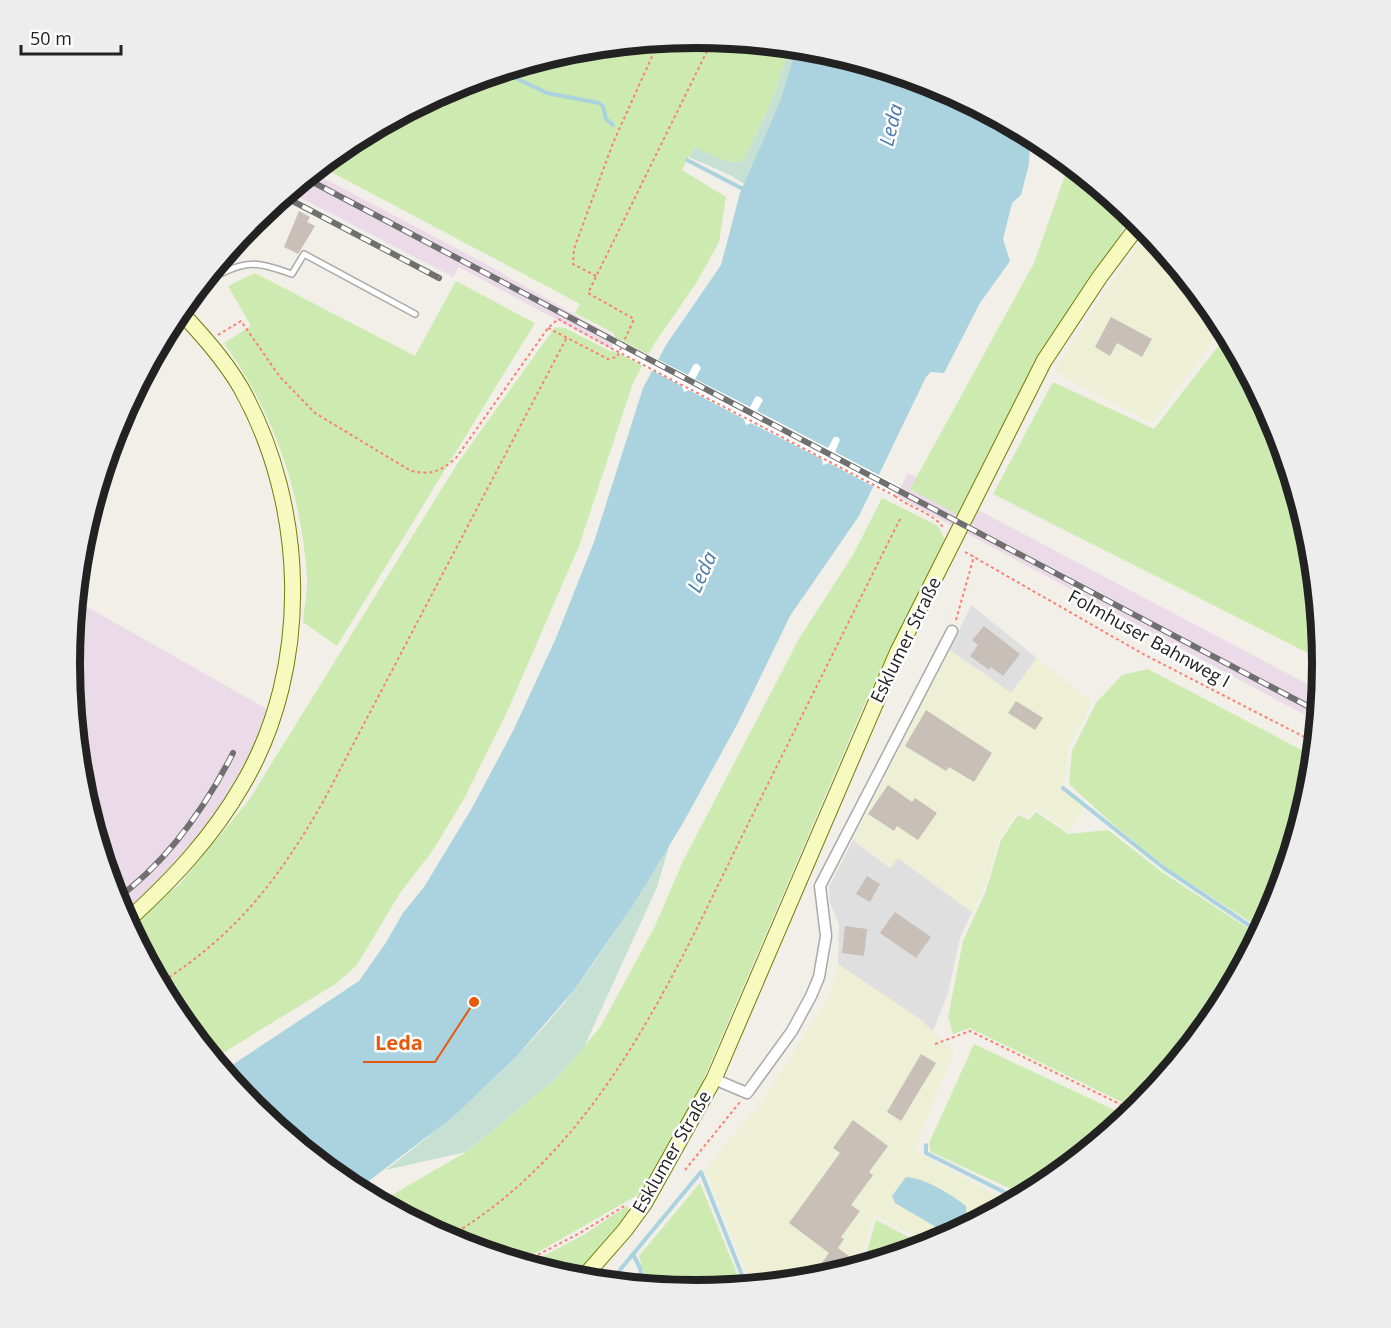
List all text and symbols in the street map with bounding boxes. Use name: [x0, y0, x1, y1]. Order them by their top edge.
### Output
scale bar: [21, 18, 122, 56]
text: 50 m: [30, 26, 72, 50]
water label: Leda: [872, 101, 909, 149]
water label: Leda: [680, 547, 723, 597]
street label: Esklumer Straße: [864, 573, 946, 707]
street label: Folmhuser Bahnweg I: [1064, 584, 1235, 693]
callout: Leda: [363, 1024, 435, 1062]
text: Leda: [375, 1029, 423, 1056]
street label: Esklumer Straße: [626, 1086, 716, 1217]

